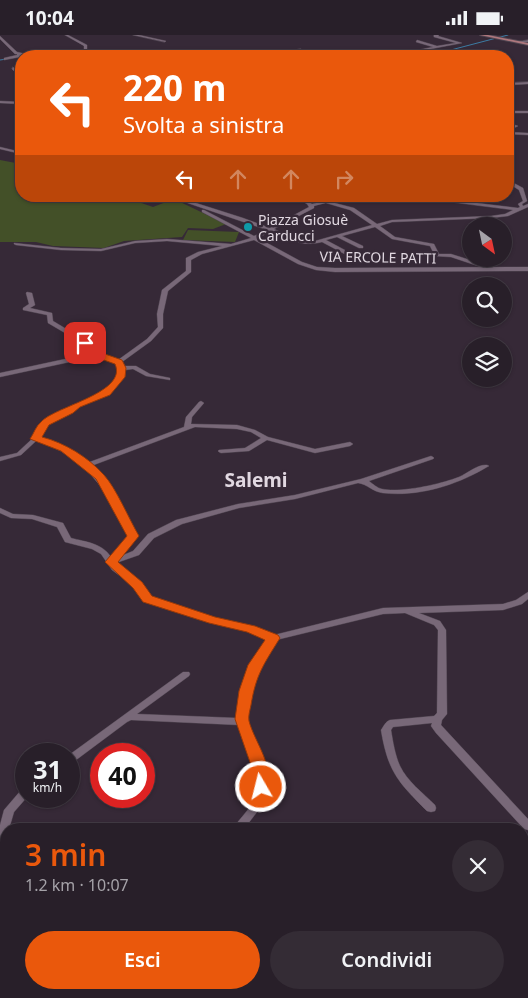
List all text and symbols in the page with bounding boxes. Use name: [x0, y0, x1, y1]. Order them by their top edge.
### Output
text: 10:04: [25, 5, 74, 31]
text: 220 m: [123, 64, 226, 111]
icon: left: [40, 70, 105, 135]
text: Svolta a sinistra: [123, 109, 284, 139]
icon: left: [171, 165, 199, 193]
icon: ahead: [224, 165, 252, 193]
icon: ahead: [277, 165, 305, 193]
icon: right: [330, 165, 358, 193]
place label: Piazza Giosuè Carducci: [258, 210, 348, 245]
north arrow: [462, 217, 512, 267]
map controls: [462, 217, 512, 387]
marker: Piazza Giosuè Carducci: [242, 221, 254, 233]
street label: VIA ERCOLE PATTI: [319, 246, 437, 268]
button: search: [462, 277, 512, 327]
pin: [64, 322, 106, 364]
icon: arrive: [71, 329, 99, 357]
button: layers: [462, 337, 512, 387]
district label: Salemi: [224, 467, 288, 493]
speed limit sign: 40: [90, 743, 155, 808]
text: 31: [33, 752, 62, 786]
position arrow: [234, 760, 286, 812]
text: km/h: [33, 779, 62, 796]
text: 3 min: [25, 834, 106, 875]
button: close: [452, 840, 504, 892]
text: 1.2 km · 10:07: [25, 874, 129, 896]
button: Esci: [25, 931, 260, 989]
button: Condividi: [270, 931, 504, 989]

